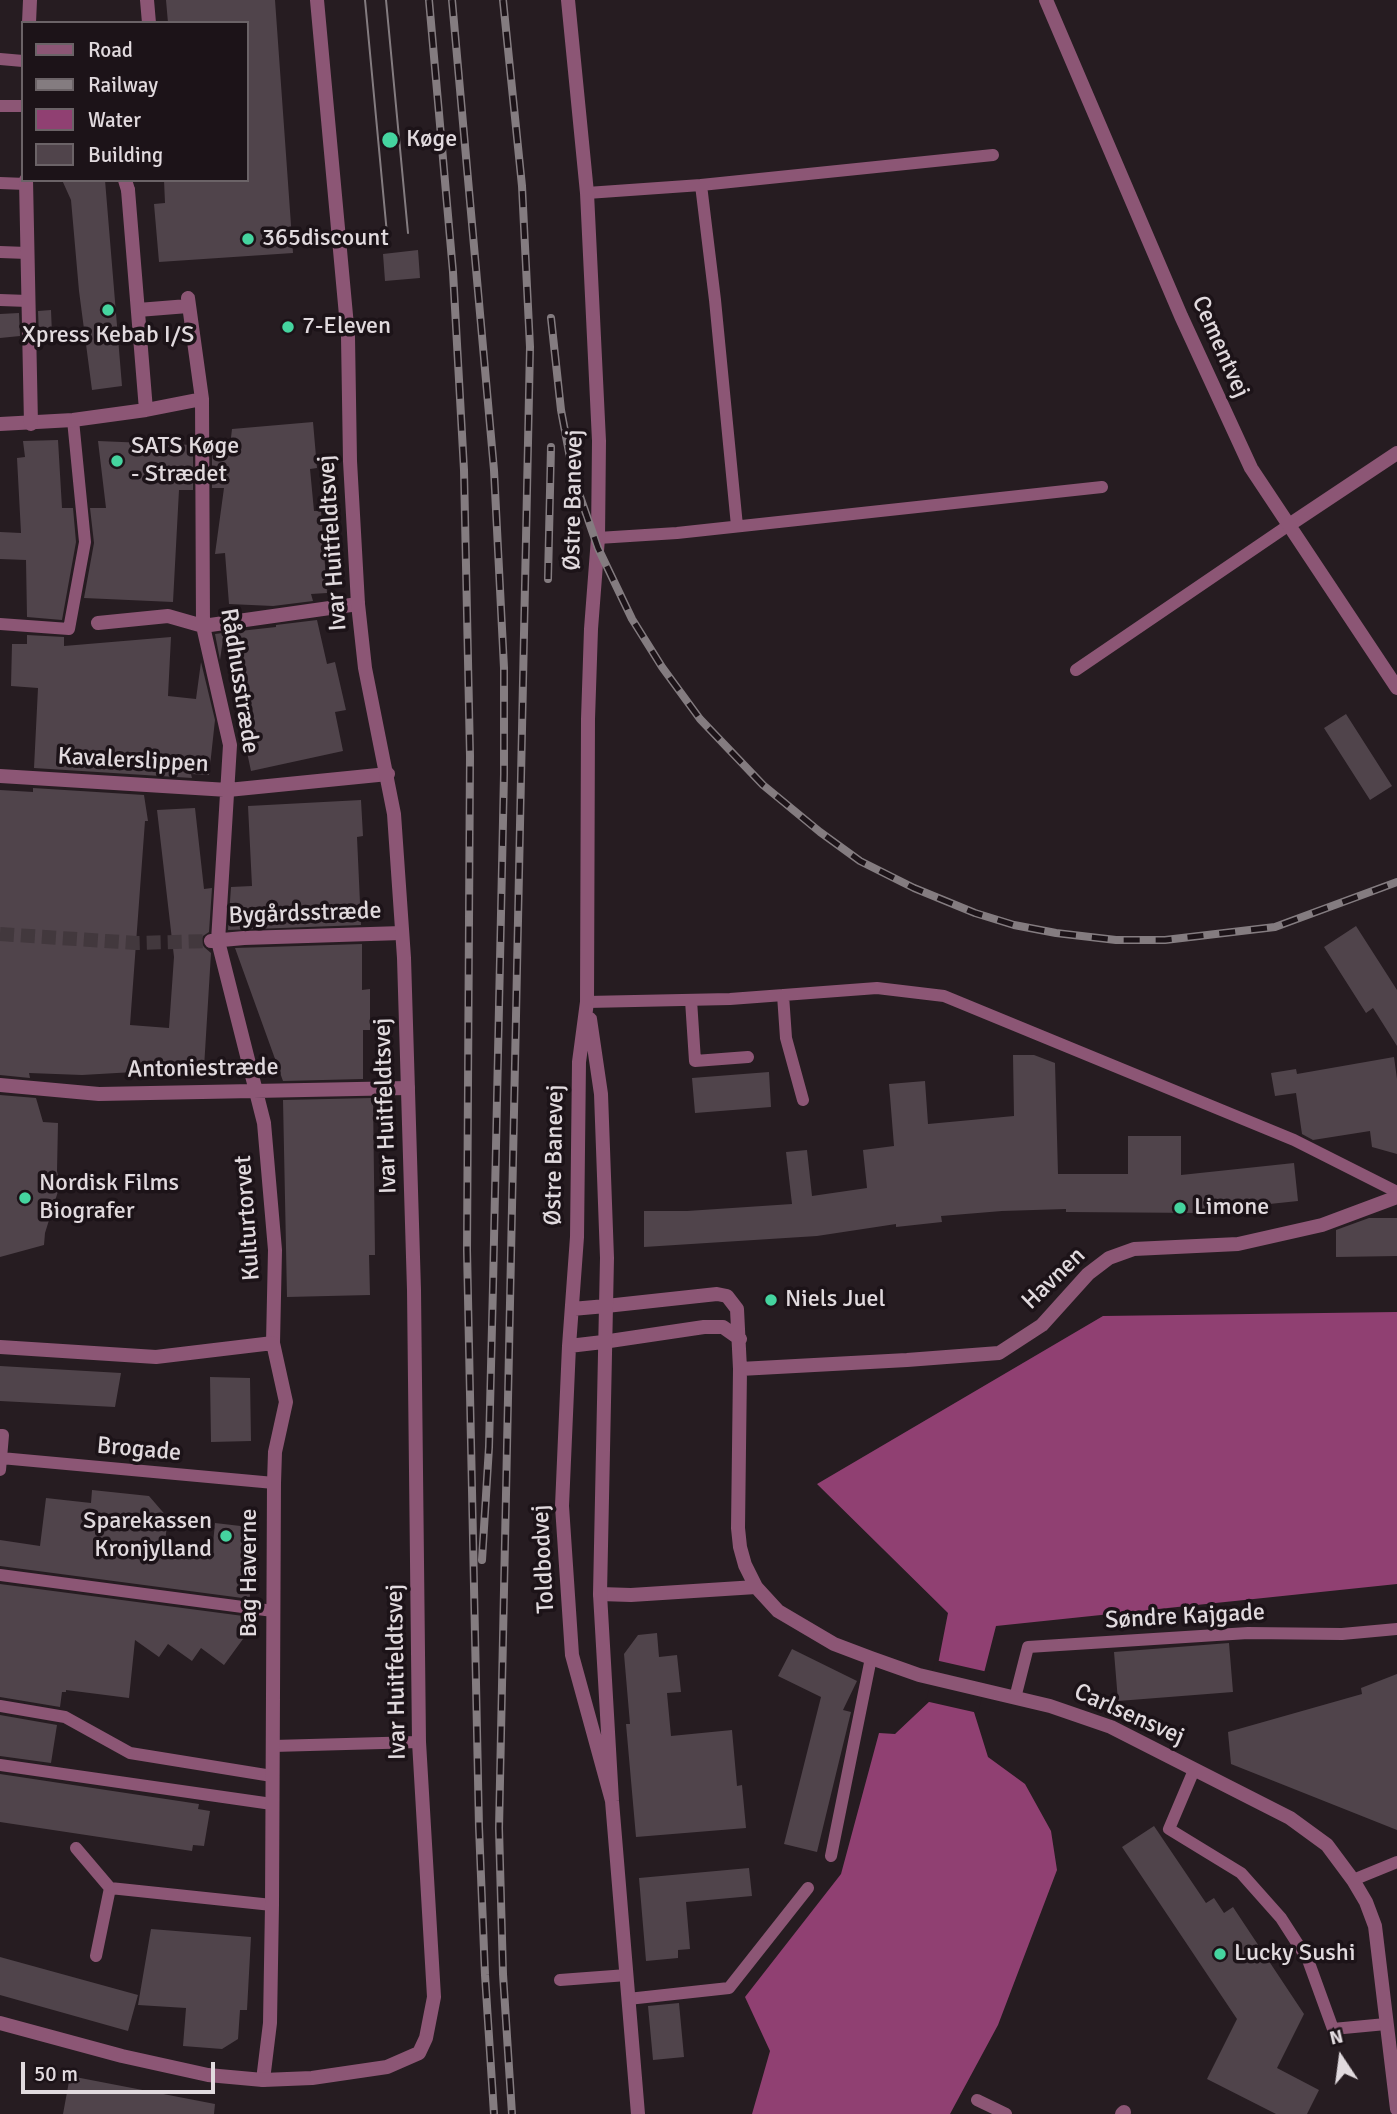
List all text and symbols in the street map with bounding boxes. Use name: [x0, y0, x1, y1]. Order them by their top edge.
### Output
legend: [21, 21, 248, 182]
text: Road: [88, 37, 133, 63]
text: Railway: [88, 72, 158, 98]
text: Water: [88, 107, 141, 133]
place label: Køge: [406, 126, 457, 154]
marker: Køge: [380, 130, 400, 150]
text: Building: [88, 142, 163, 168]
place label: 365discount: [262, 225, 389, 253]
marker: 365discount: [240, 231, 256, 247]
street label: Cementvej: [1185, 292, 1255, 402]
marker: Xpress Kebab I/S: [100, 302, 116, 318]
place label: 7-Eleven: [302, 313, 391, 341]
marker: 7-Eleven: [280, 319, 296, 335]
place label: Xpress Kebab I/S: [22, 322, 194, 350]
street label: Østre Banevej: [558, 429, 590, 571]
place label: SATS Køge - Strædet: [131, 433, 239, 489]
marker: SATS Køge - Strædet: [109, 453, 125, 469]
street label: Ivar Huitfeldtsvej: [312, 454, 354, 632]
street label: Rådhusstræde: [213, 606, 265, 756]
street label: Kavalerslippen: [57, 743, 209, 779]
street label: Bygårdsstræde: [228, 897, 382, 931]
street label: Ivar Huitfeldtsvej: [369, 1017, 403, 1195]
street label: Antoniestræde: [127, 1053, 279, 1085]
street label: Østre Banevej: [539, 1084, 571, 1226]
street label: Kulturtorvet: [229, 1154, 267, 1282]
place label: Nordisk Films Biografer: [39, 1170, 179, 1226]
marker: Nordisk Films Biografer: [17, 1190, 33, 1206]
place label: Limone: [1194, 1194, 1269, 1222]
marker: Limone: [1172, 1200, 1188, 1216]
street label: Havnen: [1016, 1242, 1092, 1316]
place label: Niels Juel: [785, 1286, 886, 1314]
marker: Niels Juel: [763, 1292, 779, 1308]
street label: Brogade: [96, 1432, 182, 1468]
street label: Toldbodvej: [527, 1504, 561, 1614]
place label: Sparekassen Kronjylland: [83, 1508, 212, 1564]
street label: Bag Haverne: [236, 1508, 264, 1638]
marker: Sparekassen Kronjylland: [218, 1528, 234, 1544]
street label: Ivar Huitfeldtsvej: [381, 1584, 413, 1760]
street label: Søndre Kajgade: [1104, 1598, 1266, 1636]
street label: Carlsensvej: [1069, 1678, 1189, 1752]
place label: Lucky Sushi: [1234, 1940, 1355, 1968]
marker: Lucky Sushi: [1212, 1946, 1228, 1962]
north arrow: [1306, 2023, 1376, 2093]
text: N: [1327, 2024, 1345, 2051]
scale bar: [24, 2048, 219, 2092]
text: 50 m: [34, 2061, 78, 2087]

